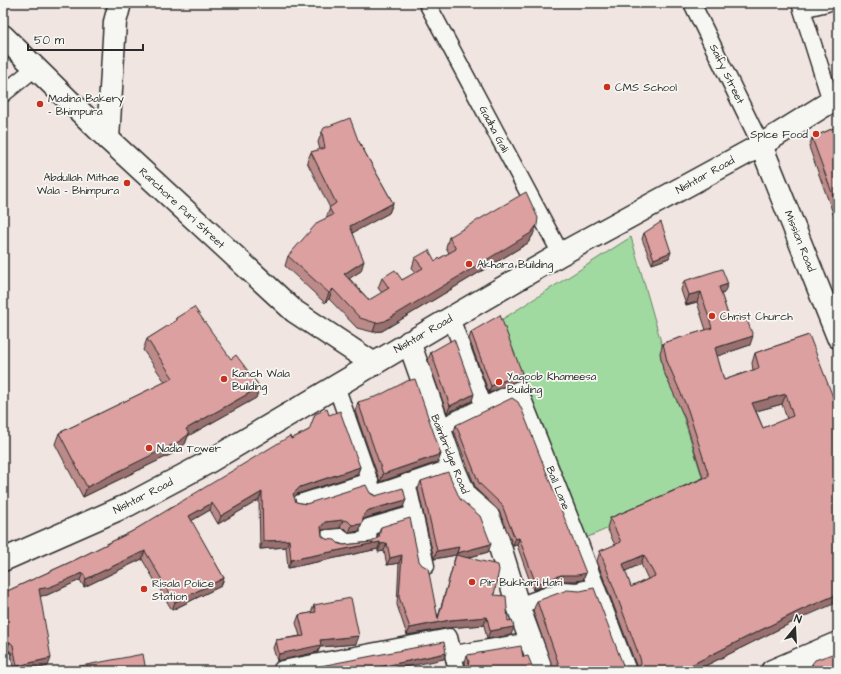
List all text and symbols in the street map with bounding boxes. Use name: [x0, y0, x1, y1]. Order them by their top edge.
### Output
scale bar: [28, 26, 143, 52]
text: 50 m: [34, 32, 65, 49]
street label: Saify Street: [705, 41, 748, 108]
place label: CMS School: [615, 80, 677, 95]
marker: CMS School: [602, 82, 612, 92]
place label: Madina Bakery - Bhimpura: [48, 91, 124, 119]
marker: Madina Bakery - Bhimpura: [35, 99, 45, 109]
street label: Gadha Gali: [475, 103, 513, 155]
place label: SpIce Food: [750, 127, 808, 142]
marker: SpIce Food: [811, 129, 821, 139]
street label: Nishtar Road: [673, 152, 738, 197]
street label: Ranchore Puri Street: [136, 164, 229, 252]
place label: Abdullah Mithae Wala - Bhimpura: [37, 170, 119, 198]
marker: Abdullah Mithae Wala - Bhimpura: [122, 178, 132, 188]
street label: Mission Road: [781, 208, 819, 274]
place label: Akhara Building: [477, 257, 554, 273]
marker: Akhara Building: [464, 259, 474, 269]
place label: Christ Church: [720, 309, 793, 324]
street label: Nishtar Road: [391, 311, 455, 357]
marker: Christ Church: [707, 311, 717, 321]
place label: Kanch Wala Building: [232, 366, 290, 395]
place label: Yaqoob Khameesa Building: [507, 369, 597, 398]
marker: Kanch Wala Building: [219, 374, 229, 384]
marker: Yaqoob Khameesa Building: [494, 377, 504, 387]
street label: Baimbridge Road: [426, 412, 473, 497]
place label: Nadia Tower: [157, 441, 221, 456]
marker: Nadia Tower: [144, 443, 154, 453]
street label: Ball Lane: [542, 464, 574, 512]
street label: Nishtar Road: [110, 474, 176, 518]
place label: Pir Bukhari Hari: [480, 575, 563, 590]
place label: Risala Police Station: [152, 576, 214, 604]
marker: Pir Bukhari Hari: [467, 577, 477, 587]
marker: Risala Police Station: [139, 584, 149, 594]
north arrow: [775, 608, 815, 648]
text: N: [792, 611, 804, 627]

